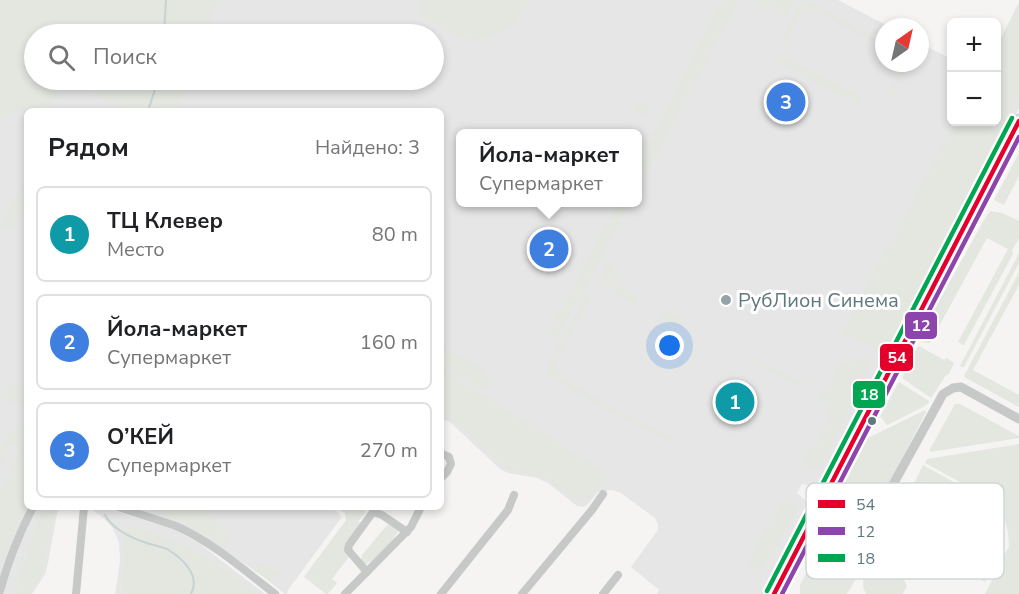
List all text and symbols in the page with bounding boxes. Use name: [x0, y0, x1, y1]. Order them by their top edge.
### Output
north arrow: [875, 18, 929, 72]
map controls: [947, 18, 1001, 126]
button: +: [947, 18, 1001, 72]
search box: [24, 24, 444, 90]
icon: search: [45, 41, 78, 74]
text: Поиск: [93, 42, 157, 72]
button: −: [947, 72, 1001, 126]
pin: 3: [766, 80, 806, 124]
popup: [456, 129, 642, 207]
text: Рядом: [48, 130, 129, 165]
text: Найдено: 3: [315, 134, 420, 161]
text: Йола-маркет: [479, 140, 619, 170]
text: Супермаркет: [479, 170, 603, 197]
text: ТЦ Клевер: [107, 206, 223, 236]
text: 1: [64, 221, 76, 248]
text: 80 m: [372, 221, 418, 248]
pin: 2: [530, 226, 568, 272]
text: Место: [107, 236, 165, 263]
place label: РубЛион Синема: [738, 287, 899, 314]
marker: РубЛион Синема: [719, 293, 733, 307]
line badge: 12: [904, 311, 938, 340]
text: Йола-маркет: [107, 314, 247, 344]
text: 12: [911, 315, 931, 337]
text: 2: [64, 329, 76, 356]
text: 160 m: [360, 329, 418, 356]
your location: [655, 331, 684, 360]
line badge: 54: [879, 343, 914, 372]
text: Супермаркет: [107, 344, 231, 371]
text: 54: [887, 347, 907, 369]
pin: 1: [716, 380, 754, 424]
line badge: 18: [852, 380, 886, 409]
text: 18: [859, 384, 879, 406]
unlabelled marker: [866, 415, 878, 427]
text: О’КЕЙ: [107, 422, 174, 452]
text: 3: [64, 437, 76, 464]
text: 270 m: [360, 437, 418, 464]
text: Супермаркет: [107, 452, 231, 479]
legend: [806, 483, 1004, 579]
text: 54: [856, 494, 876, 516]
text: 12: [856, 521, 875, 543]
text: 18: [856, 548, 875, 570]

